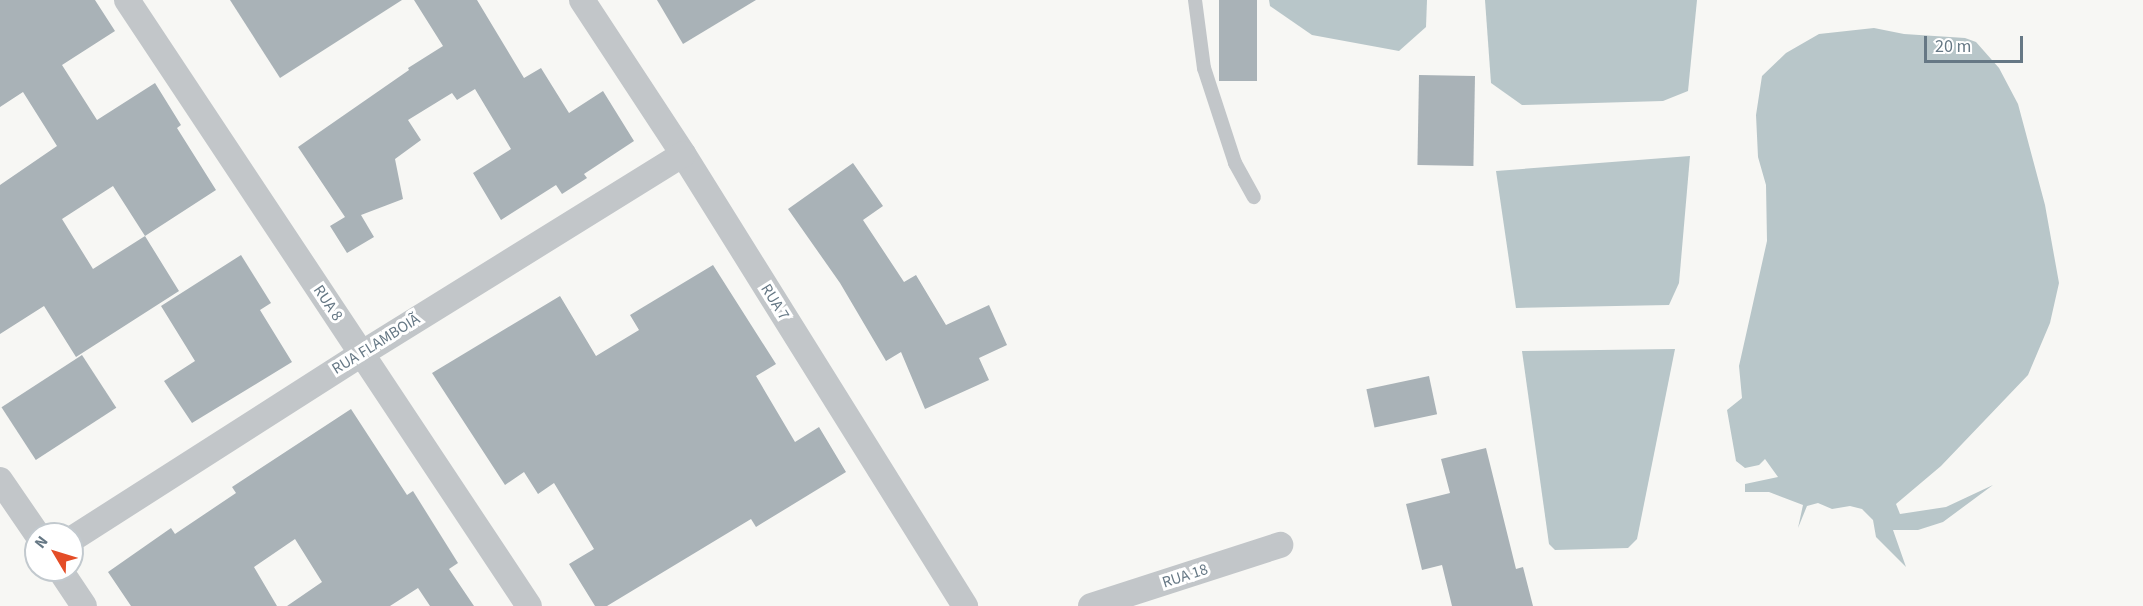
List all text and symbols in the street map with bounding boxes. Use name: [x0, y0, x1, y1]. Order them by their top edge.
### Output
scale bar: [1927, 24, 2026, 62]
text: 20 m: [1935, 34, 1971, 59]
street label: RUA 7: [757, 280, 793, 324]
street label: RUA 8: [309, 281, 347, 325]
street label: RUA FLAMBOIÃ: [328, 309, 424, 379]
north arrow: [24, 522, 84, 582]
text: N: [29, 531, 53, 553]
street label: RUA 18: [1160, 560, 1210, 592]

